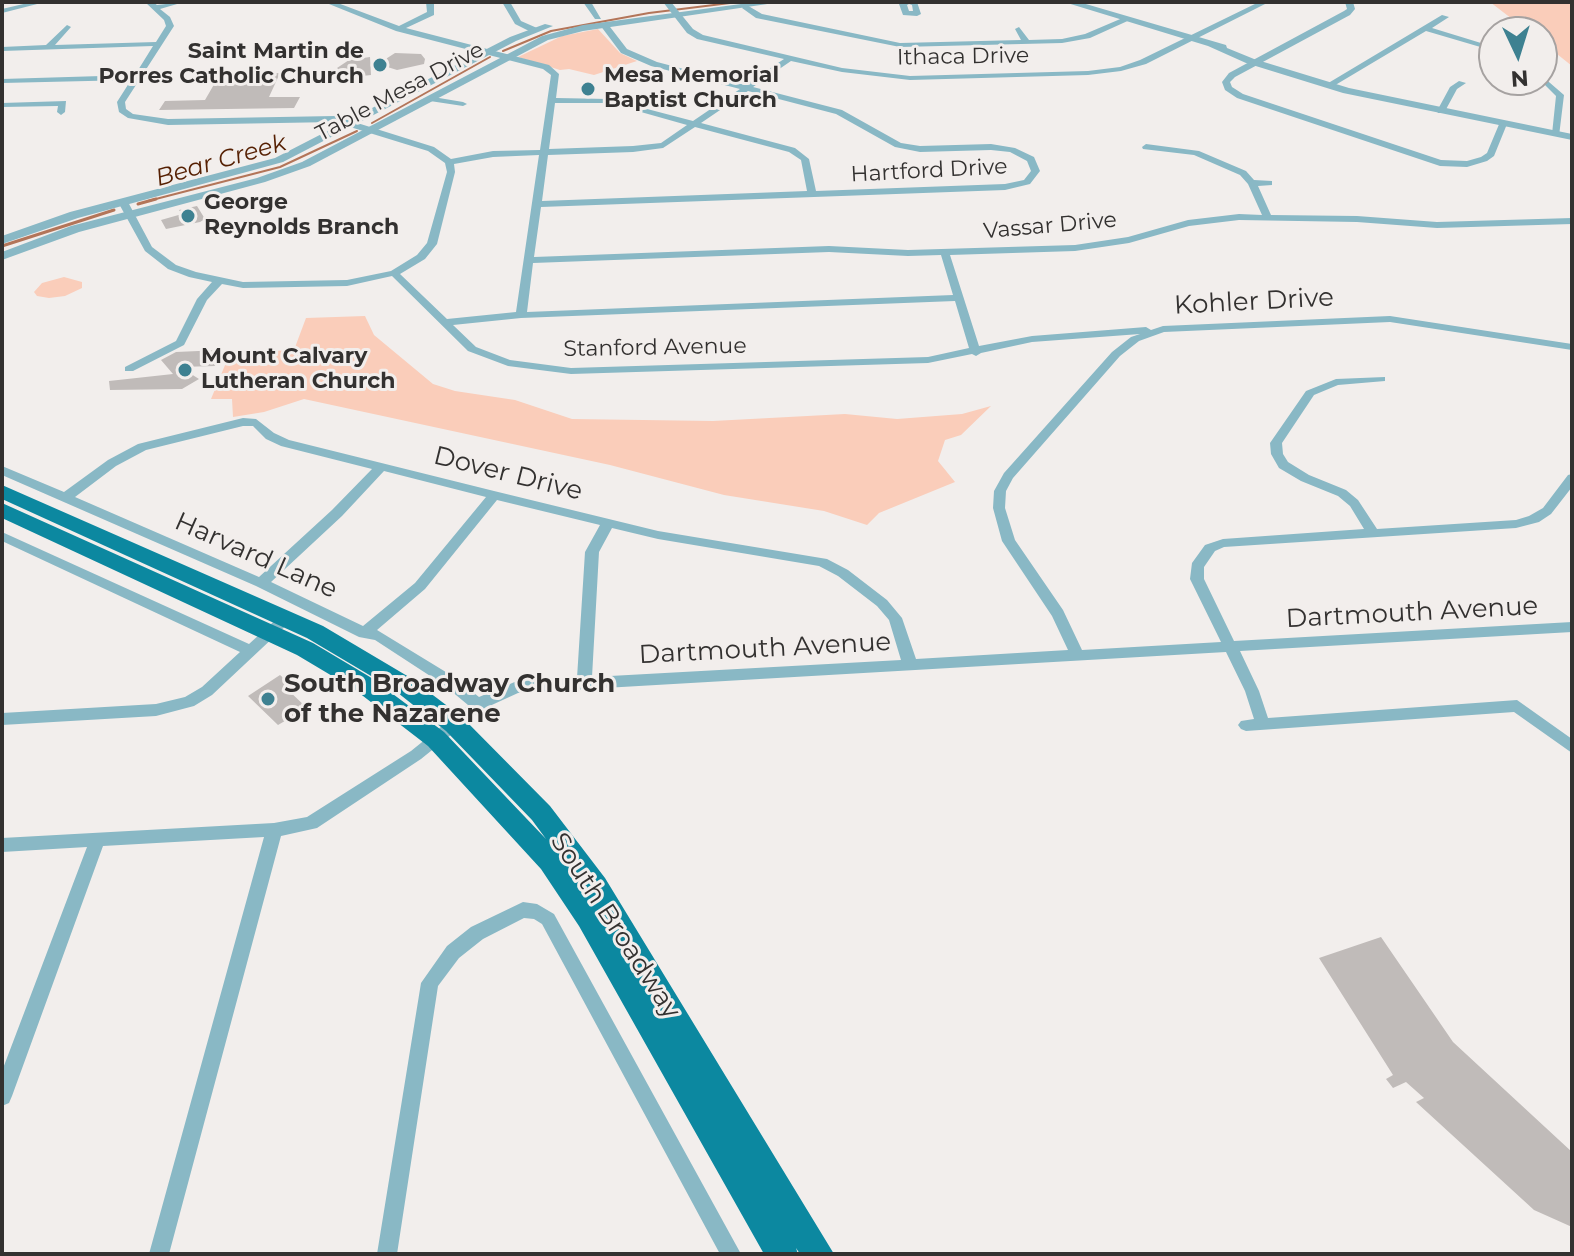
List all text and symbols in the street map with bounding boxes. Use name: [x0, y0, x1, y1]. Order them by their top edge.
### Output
north arrow: [1478, 16, 1558, 96]
street label: Table Mesa Drive: [312, 37, 488, 147]
place label: Saint Martin de Porres Catholic Church: [98, 39, 364, 90]
street label: Ithaca Drive: [897, 43, 1029, 71]
marker: Saint Martin de Porres Catholic Church: [371, 56, 389, 74]
place label: Mesa Memorial Baptist Church: [604, 63, 779, 114]
text: N: [1510, 64, 1529, 93]
marker: Mesa Memorial Baptist Church: [579, 80, 597, 98]
water label: Bear Creek: [152, 129, 290, 193]
street label: Hartford Drive: [850, 154, 1008, 188]
place label: George Reynolds Branch: [204, 190, 399, 242]
marker: George Reynolds Branch: [179, 207, 197, 225]
street label: Vassar Drive: [982, 207, 1118, 245]
street label: Kohler Drive: [1173, 282, 1335, 322]
street label: Stanford Avenue: [563, 333, 747, 363]
place label: Mount Calvary Lutheran Church: [201, 344, 395, 396]
marker: Mount Calvary Lutheran Church: [176, 361, 194, 379]
street label: Dover Drive: [430, 440, 586, 508]
street label: Harvard Lane: [170, 506, 342, 606]
street label: Dartmouth Avenue: [1285, 591, 1539, 635]
street label: Dartmouth Avenue: [638, 627, 892, 671]
place label: South Broadway Church of the Nazarene: [284, 668, 615, 730]
marker: South Broadway Church of the Nazarene: [259, 690, 277, 708]
street label: South Broadway: [543, 827, 687, 1025]

